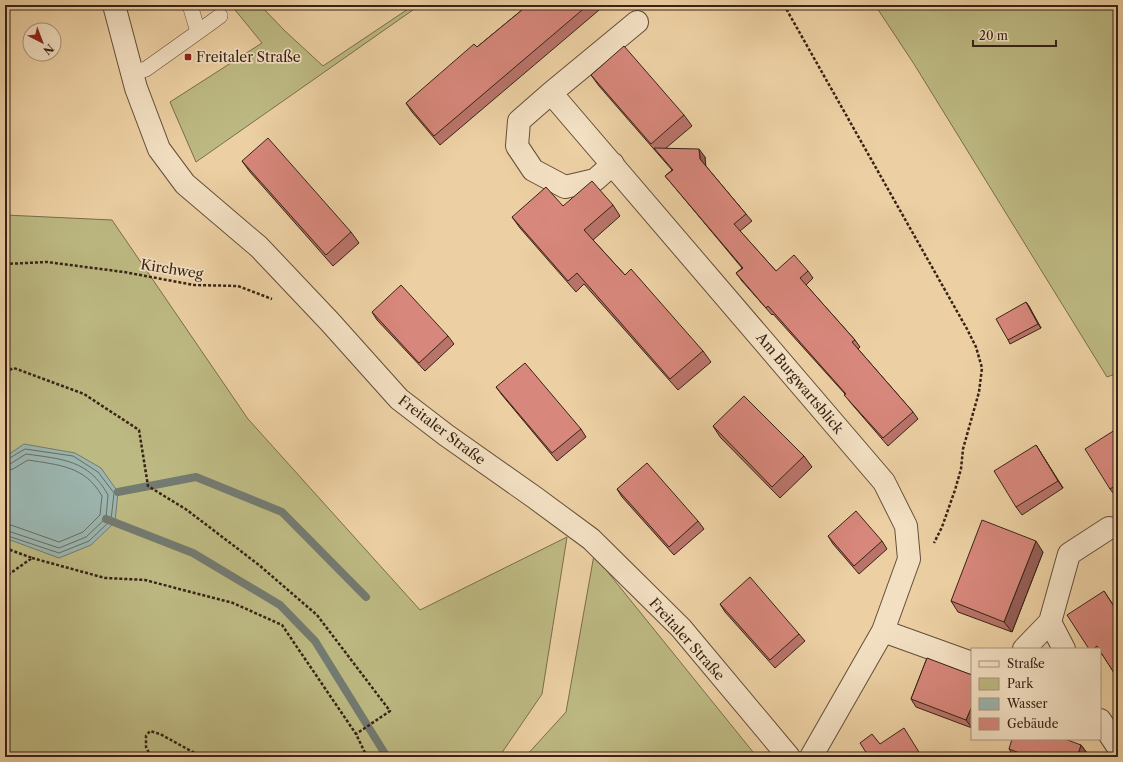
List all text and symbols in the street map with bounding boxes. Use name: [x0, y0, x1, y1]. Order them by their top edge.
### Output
north arrow: [22, 22, 62, 62]
scale bar: [973, 22, 1056, 48]
text: 20 m: [979, 28, 1008, 43]
text: N: [40, 41, 57, 58]
place label: Freitaler Straße: [196, 48, 301, 66]
marker: Freitaler Straße: [183, 52, 193, 62]
street label: Kirchweg: [139, 255, 205, 283]
street label: Am Burgwartsblick: [752, 328, 848, 438]
street label: Freitaler Straße: [395, 391, 489, 469]
street label: Freitaler Straße: [645, 594, 729, 684]
legend: [971, 648, 1101, 740]
text: Straße: [1007, 656, 1045, 671]
text: Park: [1007, 676, 1034, 691]
text: Wasser: [1006, 696, 1048, 711]
text: Gebäude: [1007, 716, 1059, 731]

